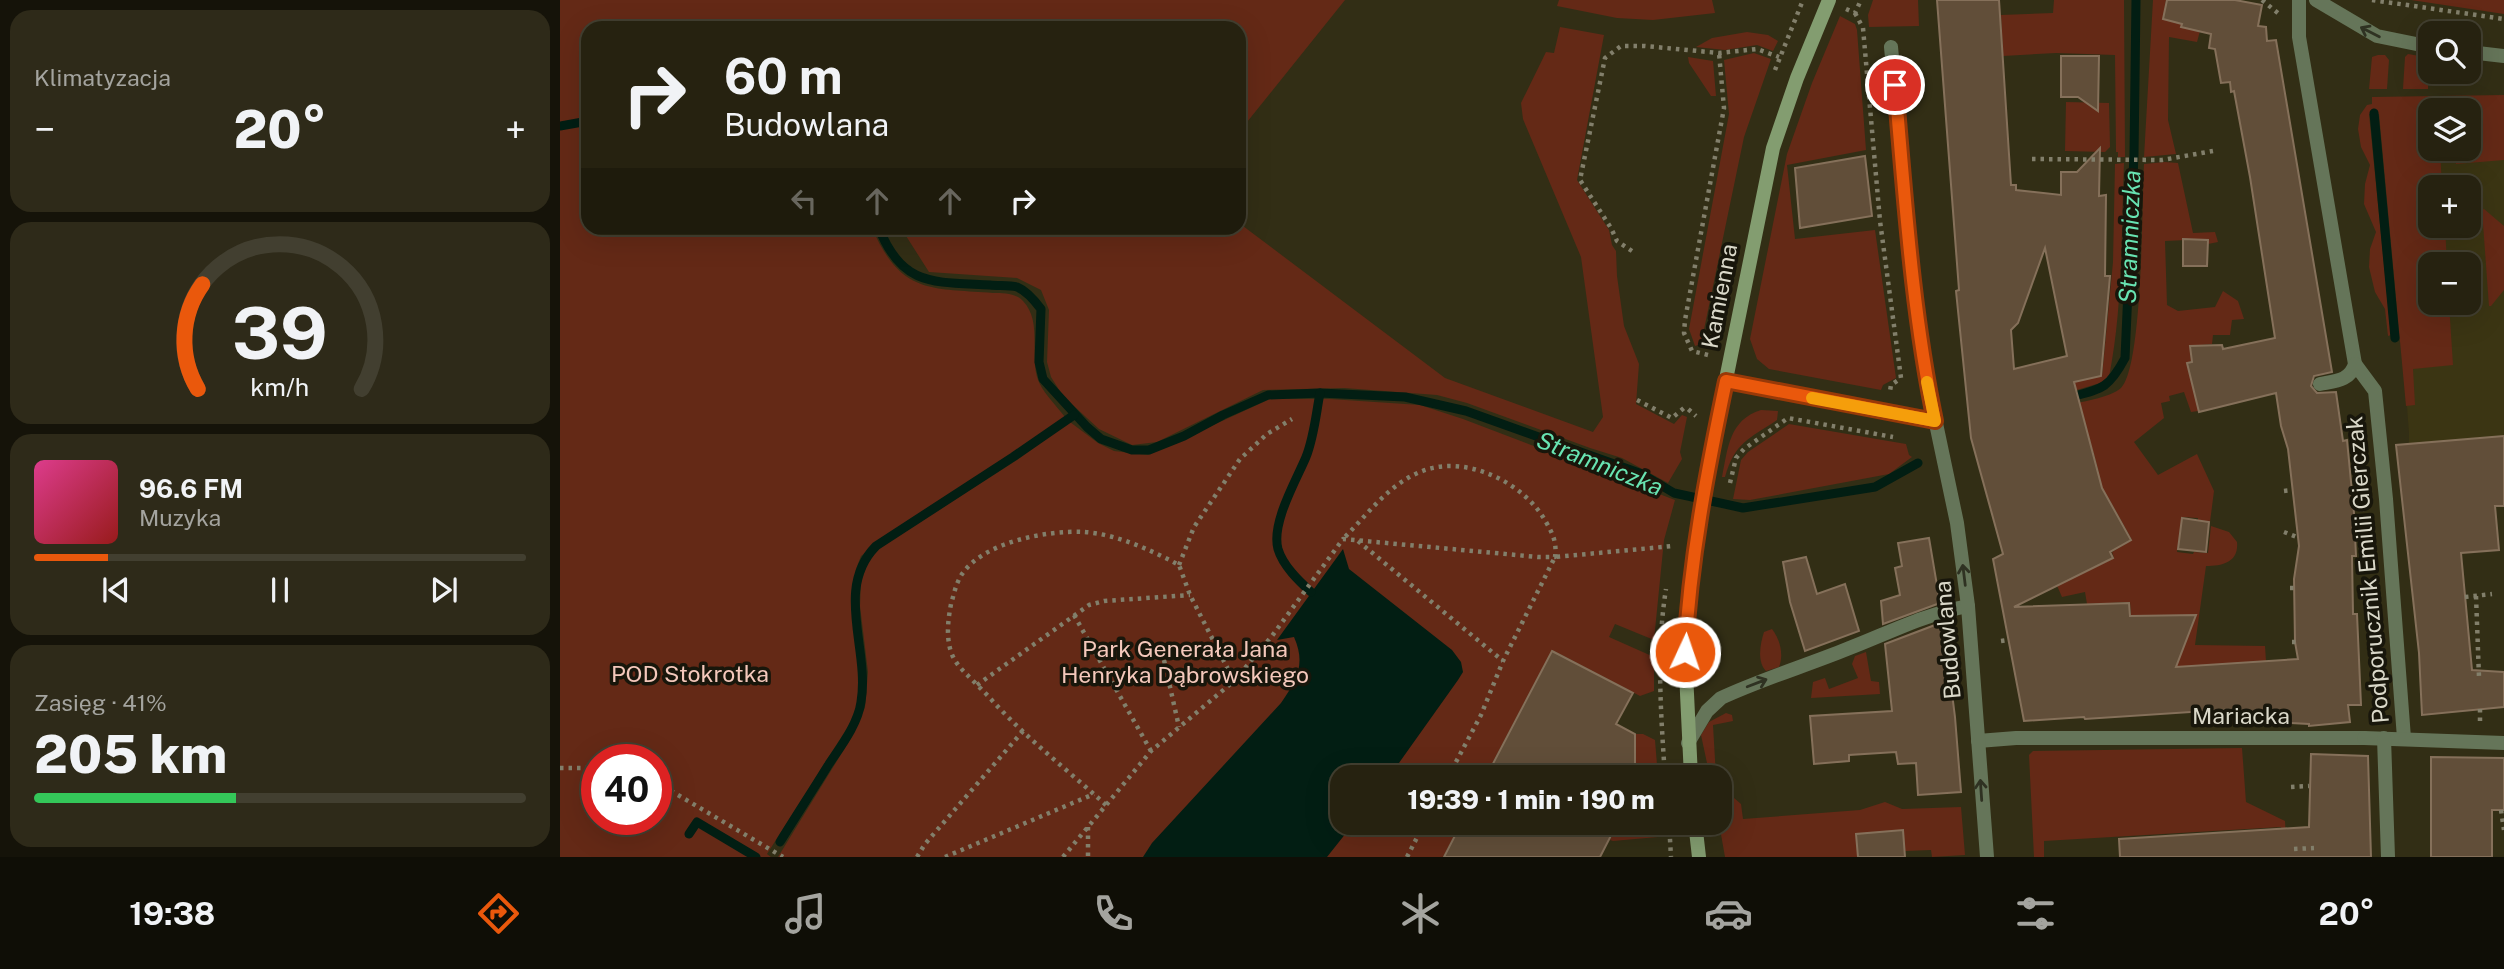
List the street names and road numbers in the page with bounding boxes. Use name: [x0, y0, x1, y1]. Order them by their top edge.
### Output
street label: Kamienna: [1696, 241, 1742, 351]
street label: Podporucznik Emilii Gierczak: [2340, 415, 2394, 725]
street label: Budowlana: [1928, 580, 1966, 700]
street label: Mariacka: [2192, 702, 2290, 729]

